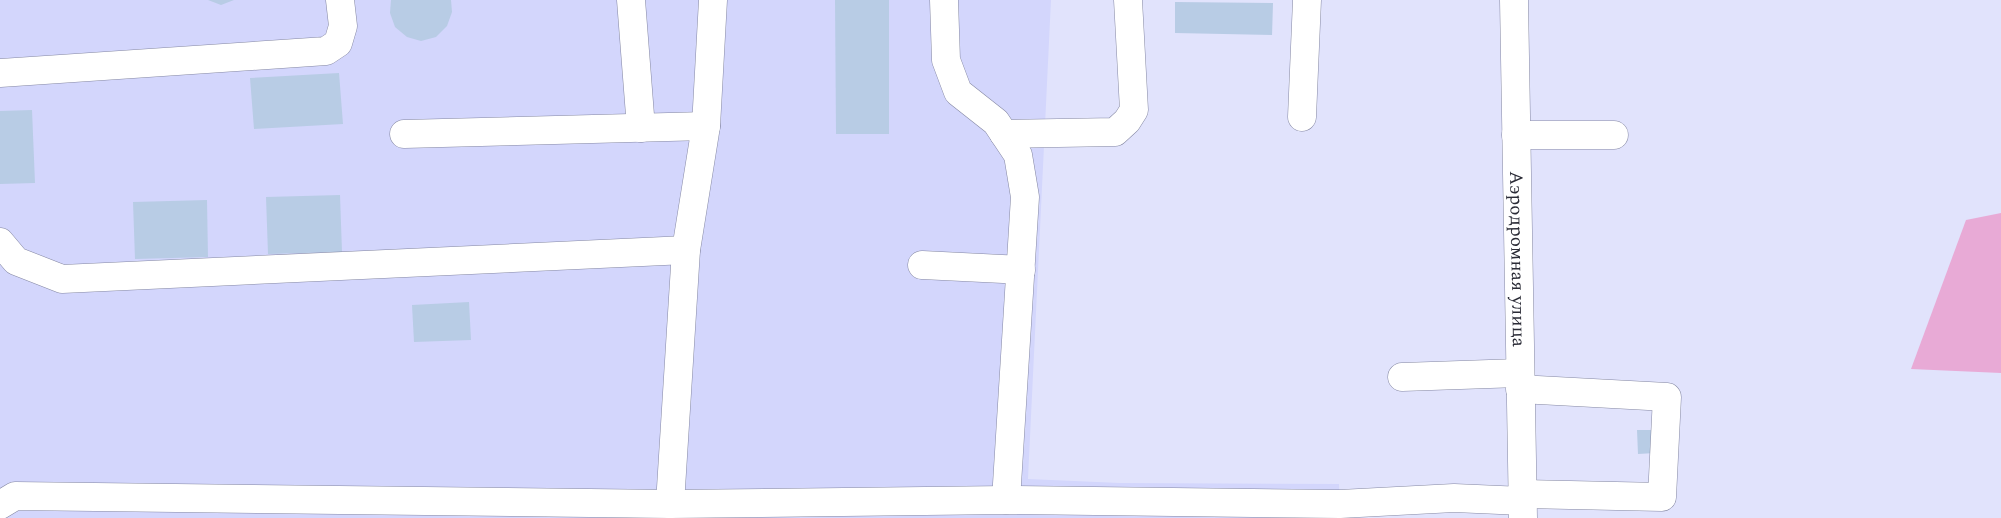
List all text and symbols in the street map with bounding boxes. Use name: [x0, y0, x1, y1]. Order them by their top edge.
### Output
street label: Аэродромная улица: [1501, 171, 1533, 348]

